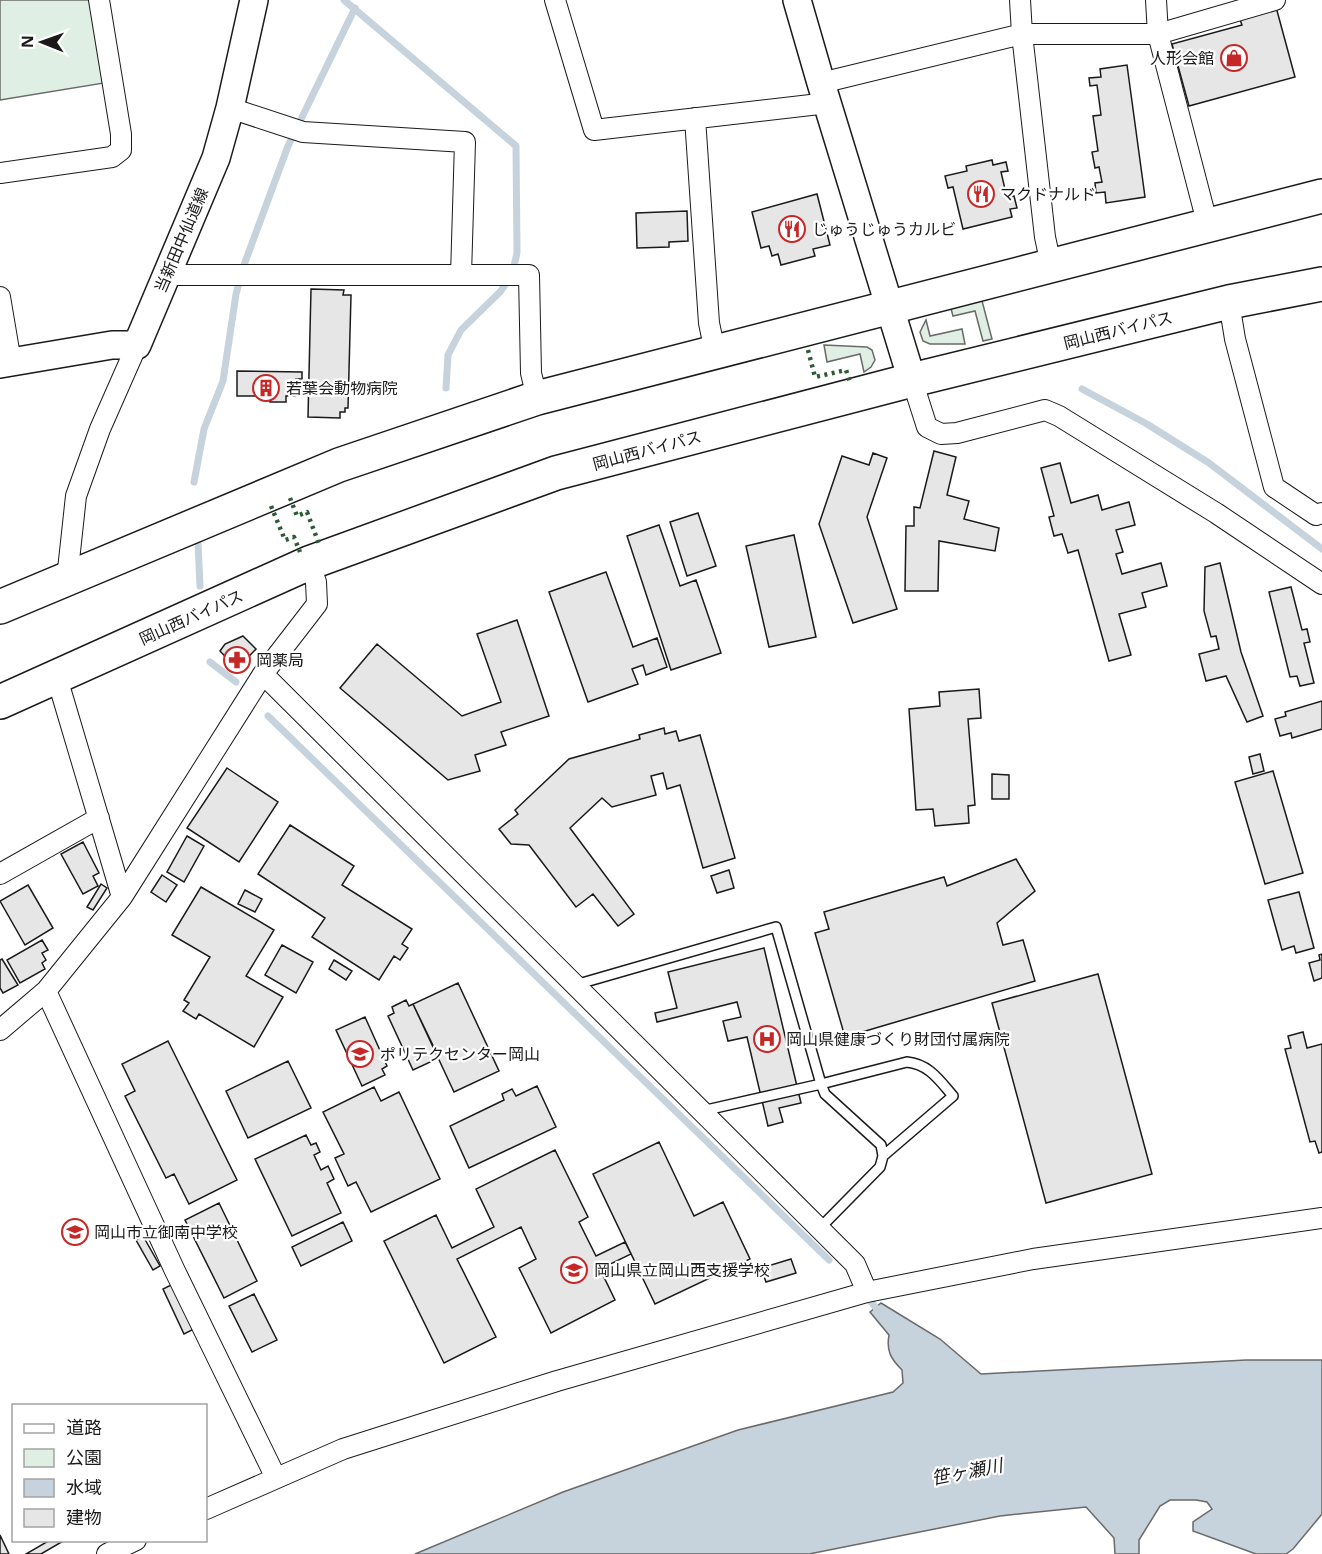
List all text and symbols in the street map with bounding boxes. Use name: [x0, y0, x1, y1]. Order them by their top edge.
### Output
north arrow: [12, 12, 72, 72]
text: N: [16, 35, 38, 48]
shop icon: 人形会館: [1219, 43, 1249, 73]
place label: 人形会館: [1150, 47, 1214, 69]
restaurant icon: マクドナルド: [966, 179, 996, 209]
place label: マクドナルド: [1000, 183, 1096, 205]
street label: 当新田中仙道線: [149, 184, 213, 296]
restaurant icon: じゅうじゅうカルビ: [777, 214, 807, 244]
place label: じゅうじゅうカルビ: [812, 218, 956, 240]
street label: 岡山西バイパス: [1061, 306, 1175, 354]
building icon: 若葉会動物病院: [251, 373, 281, 403]
place label: 若葉会動物病院: [286, 377, 398, 399]
street label: 岡山西バイパス: [590, 425, 704, 475]
street label: 岡山西バイパス: [136, 584, 246, 650]
pharmacy icon: 岡薬局: [222, 645, 252, 675]
place label: 岡薬局: [256, 649, 304, 671]
hospital icon: 岡山県健康づくり財団付属病院: [752, 1024, 782, 1054]
place label: 岡山県健康づくり財団付属病院: [786, 1028, 1010, 1050]
school or university icon: ポリテクセンター岡山: [345, 1039, 375, 1069]
place label: ポリテクセンター岡山: [380, 1043, 540, 1065]
school or university icon: 岡山市立御南中学校: [60, 1217, 90, 1247]
place label: 岡山市立御南中学校: [94, 1221, 238, 1243]
school or university icon: 岡山県立岡山西支援学校: [559, 1255, 589, 1285]
place label: 岡山県立岡山西支援学校: [594, 1259, 770, 1281]
legend: [12, 1404, 207, 1542]
text: 道路: [66, 1415, 102, 1439]
text: 公園: [66, 1445, 102, 1469]
water label: 笹ヶ瀬川: [929, 1452, 1006, 1490]
text: 水域: [66, 1475, 102, 1499]
text: 建物: [66, 1505, 102, 1529]

